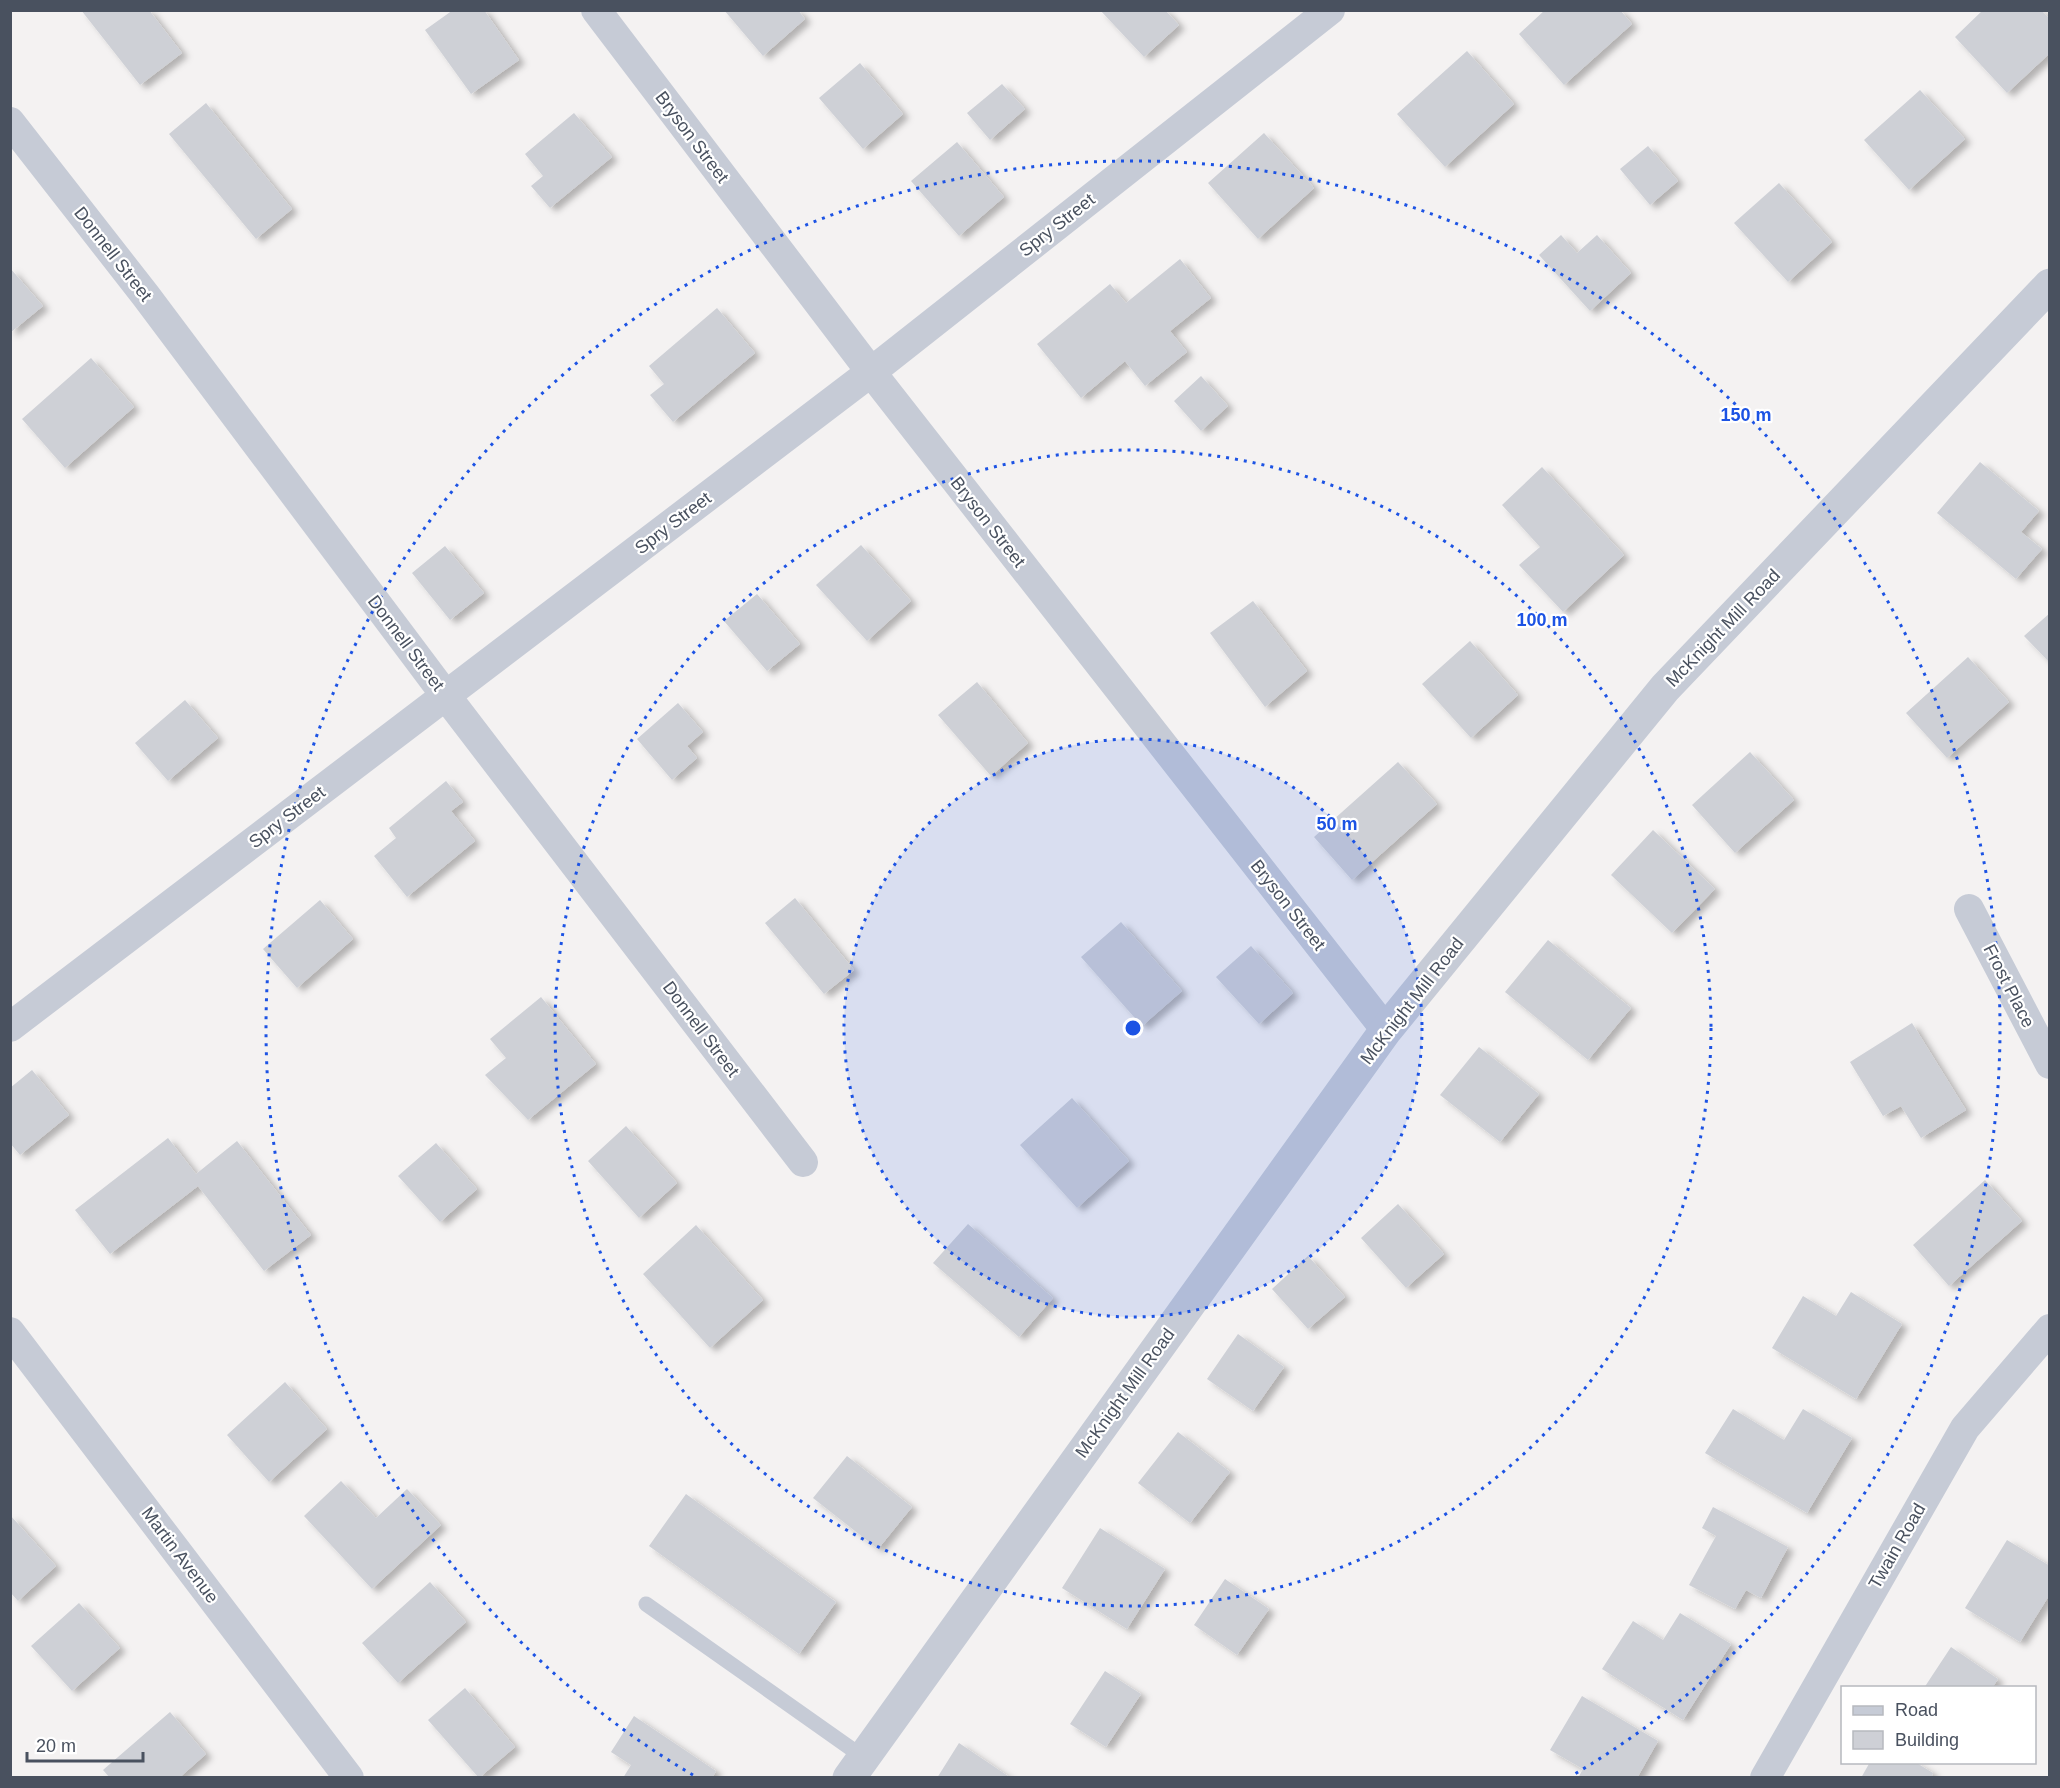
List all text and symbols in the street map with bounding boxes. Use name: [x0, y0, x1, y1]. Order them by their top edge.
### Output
street label: Bryson Street: [651, 87, 733, 187]
street label: Spry Street: [1015, 189, 1099, 261]
street label: Donnell Street: [70, 203, 156, 305]
text: 150 m: [1720, 405, 1772, 425]
street label: Bryson Street: [947, 473, 1029, 571]
street label: Spry Street: [631, 488, 715, 558]
street label: McKnight Mill Road: [1662, 565, 1784, 691]
street label: Donnell Street: [364, 591, 448, 695]
text: 100 m: [1516, 610, 1568, 630]
street label: Spry Street: [245, 782, 329, 852]
text: 50 m: [1316, 814, 1358, 834]
street label: Bryson Street: [1247, 856, 1329, 954]
street label: McKnight Mill Road: [1356, 934, 1468, 1068]
street label: Frost Place: [1979, 941, 2039, 1031]
street label: Donnell Street: [659, 977, 743, 1081]
centre of rings: [1123, 1018, 1143, 1038]
street label: McKnight Mill Road: [1071, 1324, 1179, 1462]
street label: Twain Road: [1865, 1500, 1929, 1592]
street label: Martin Avenue: [137, 1503, 223, 1607]
legend: [1841, 1686, 2036, 1764]
text: Road: [1895, 1700, 1938, 1720]
scale bar: [27, 1725, 142, 1763]
text: Building: [1895, 1730, 1959, 1750]
text: 20 m: [36, 1736, 76, 1756]

